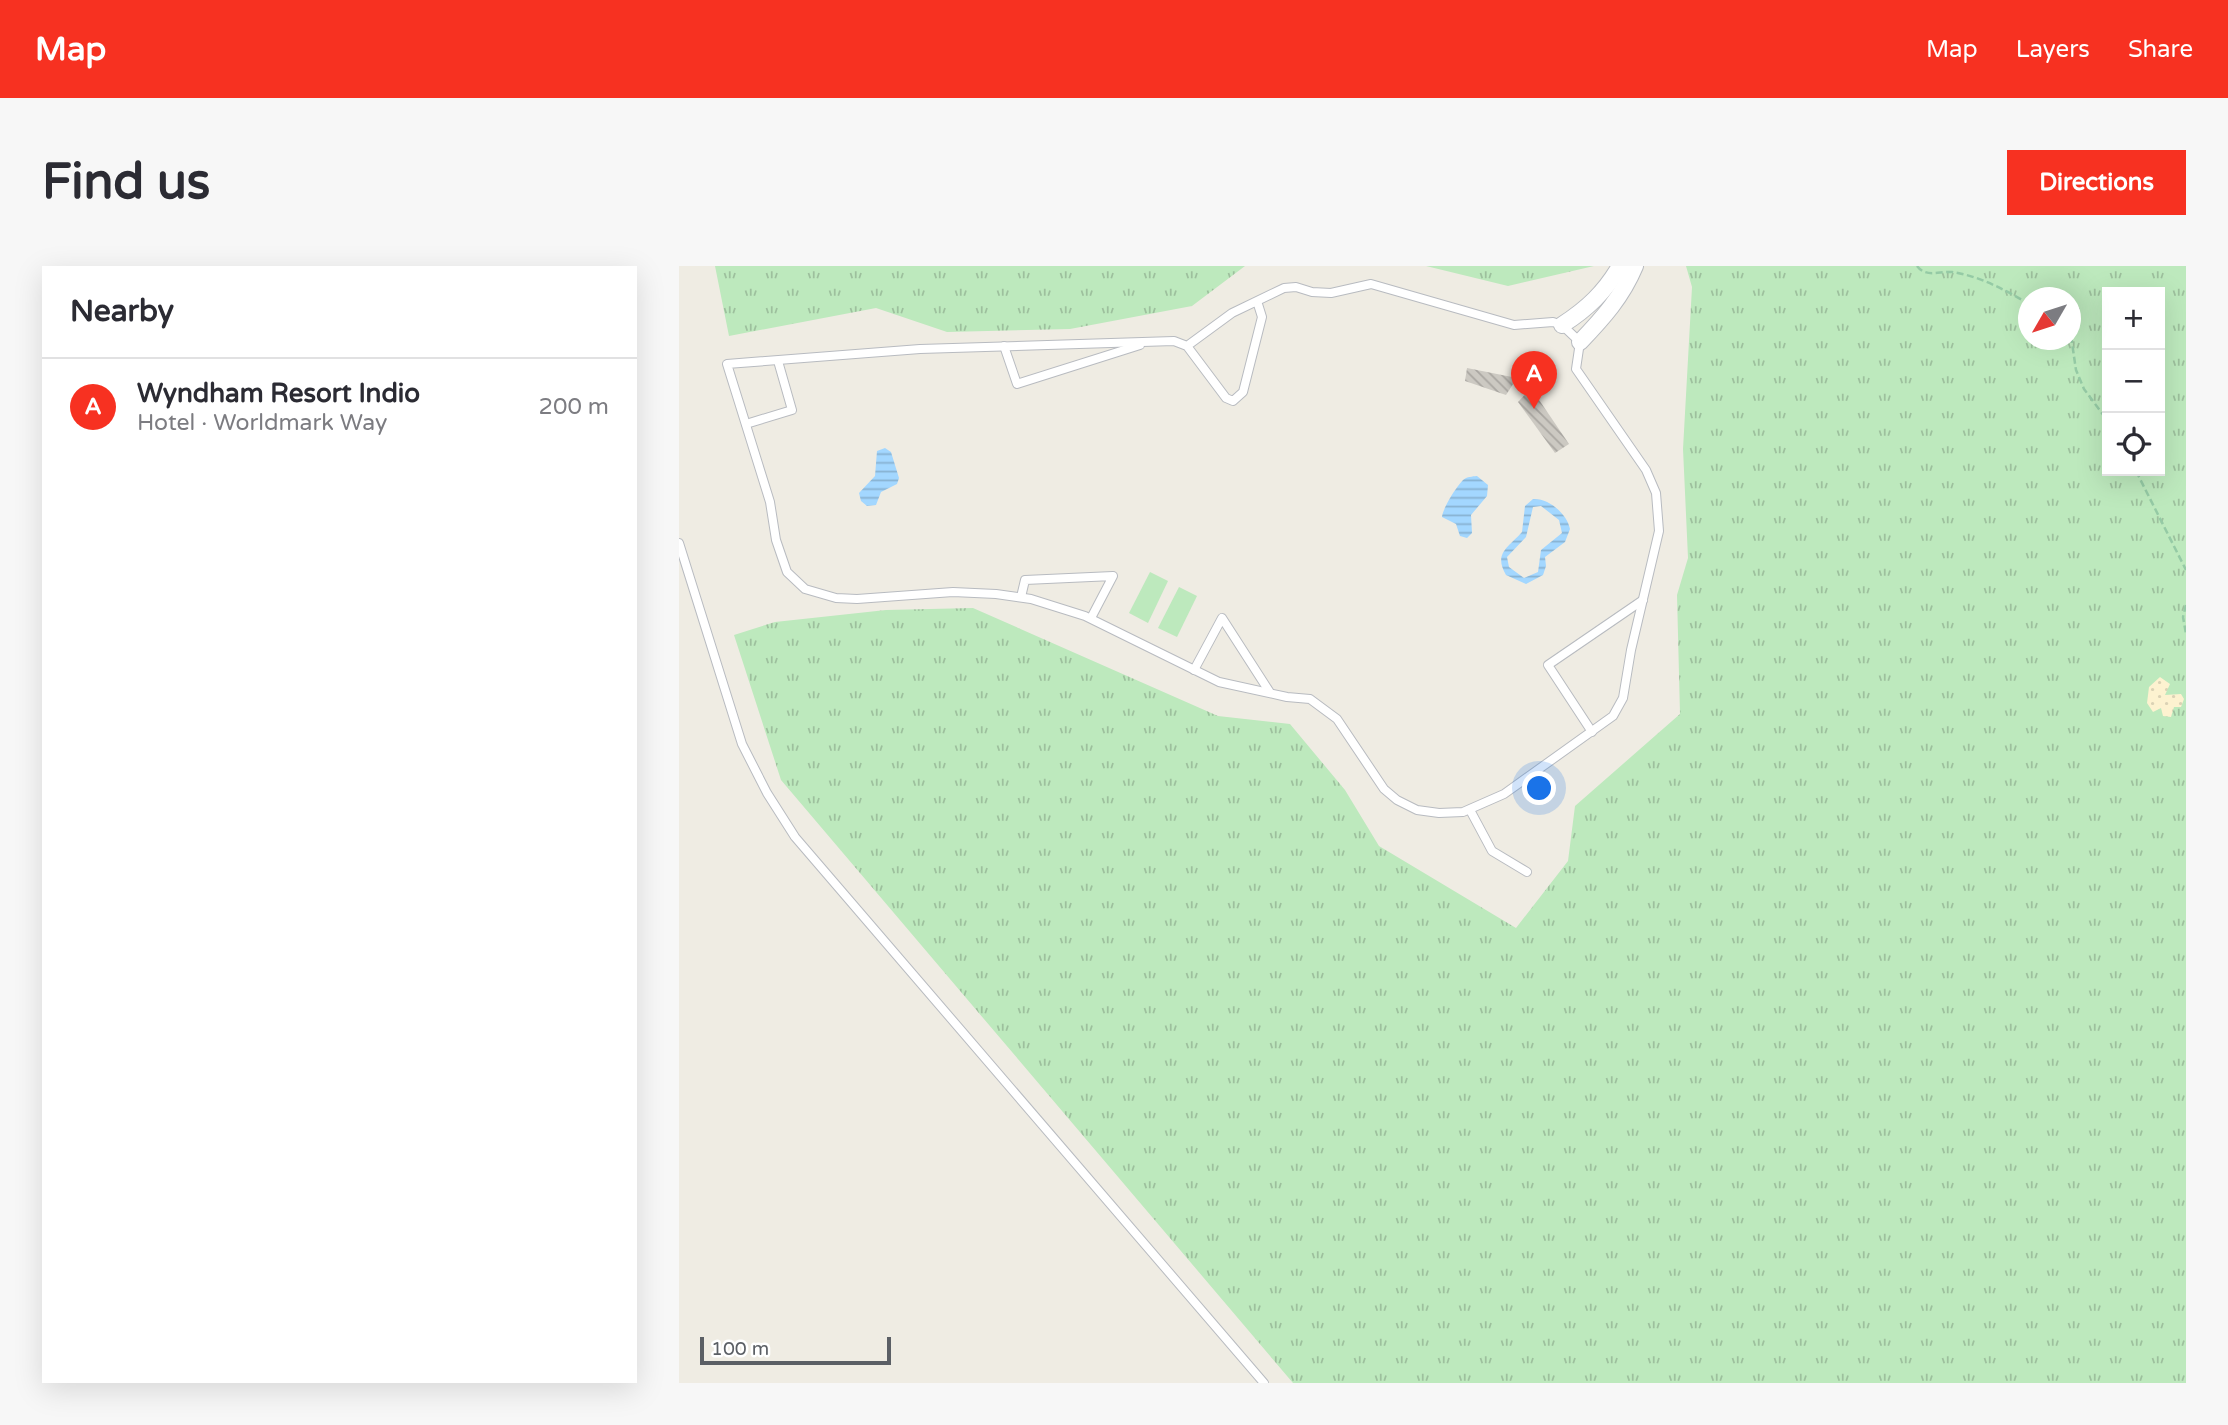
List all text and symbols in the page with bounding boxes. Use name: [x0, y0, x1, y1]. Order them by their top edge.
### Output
text: Map: [35, 30, 106, 69]
text: Map: [1926, 35, 1978, 64]
text: Layers: [2016, 35, 2090, 64]
text: Share: [2128, 35, 2193, 64]
button: Directions: [2007, 150, 2186, 215]
text: Find us: [42, 153, 210, 212]
north arrow: [2018, 287, 2081, 350]
map controls: [2102, 287, 2165, 476]
button: +: [2102, 287, 2165, 350]
text: Nearby: [70, 293, 174, 330]
button: −: [2102, 350, 2165, 413]
pin: A: [1511, 351, 1557, 409]
text: Wyndham Resort Indio: [137, 378, 420, 409]
text: A: [84, 393, 102, 421]
text: 200 m: [539, 393, 609, 421]
text: Hotel · Worldmark Way: [137, 409, 387, 437]
button: locate: [2102, 413, 2165, 476]
your location: [1522, 771, 1556, 805]
scale bar: [700, 1334, 891, 1366]
text: 100 m: [711, 1338, 769, 1360]

